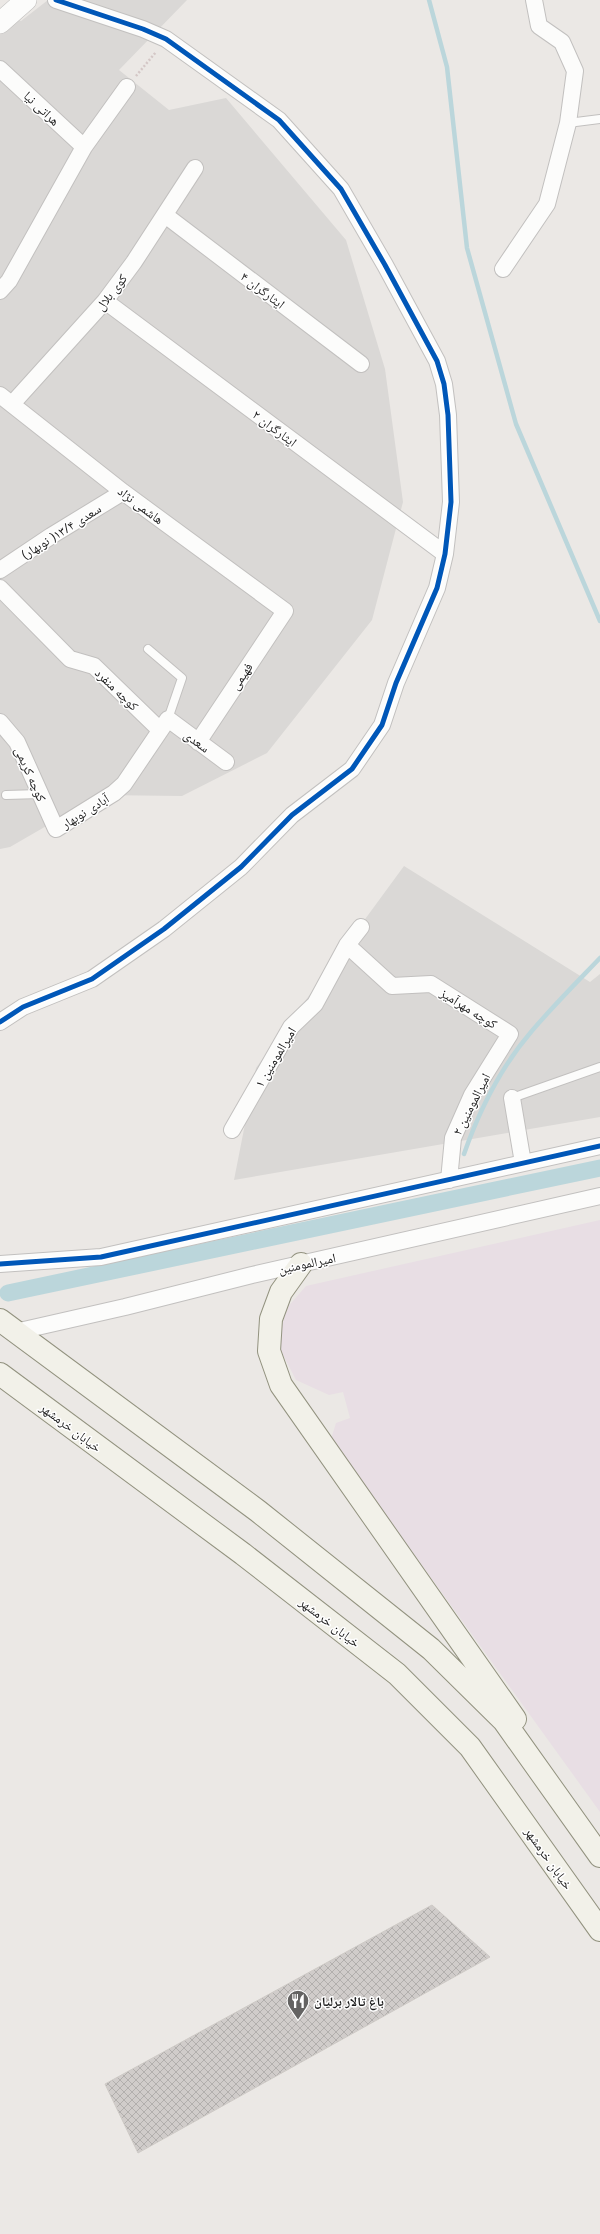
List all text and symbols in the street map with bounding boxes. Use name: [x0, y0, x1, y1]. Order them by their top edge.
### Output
street label: هراتی نیا: [20, 87, 64, 129]
street label: ایثارگران ۴: [237, 267, 289, 313]
street label: کوی بلال: [91, 269, 131, 314]
street label: ایثارگران ۲: [249, 405, 301, 451]
street label: هاشمی نژاد: [114, 482, 168, 528]
street label: سعدی ۱۳/۴( نوبهار): [17, 499, 105, 563]
street label: فهیمی: [225, 659, 257, 693]
street label: کوچه منفرد: [91, 664, 143, 715]
street label: سعدی: [180, 725, 214, 757]
street label: کوچه کریمی: [11, 744, 51, 805]
street label: آبادی نوبهار: [57, 789, 113, 833]
street label: کوچه مهرآمیز: [436, 983, 501, 1033]
street label: امیرالمومنین ۱: [250, 1023, 300, 1091]
street label: امیرالمومنین ۲: [448, 1070, 494, 1138]
street label: امیرالمومنین: [277, 1248, 337, 1278]
street label: خیابان خرمشهر: [36, 1397, 105, 1456]
street label: خیابان خرمشهر: [295, 1592, 364, 1651]
street label: خیابان خرمشهر: [520, 1822, 577, 1893]
restaurant icon: باغ تالار برلیان: [285, 1988, 311, 2021]
place label: باغ تالار برلیان: [314, 1992, 384, 2011]

